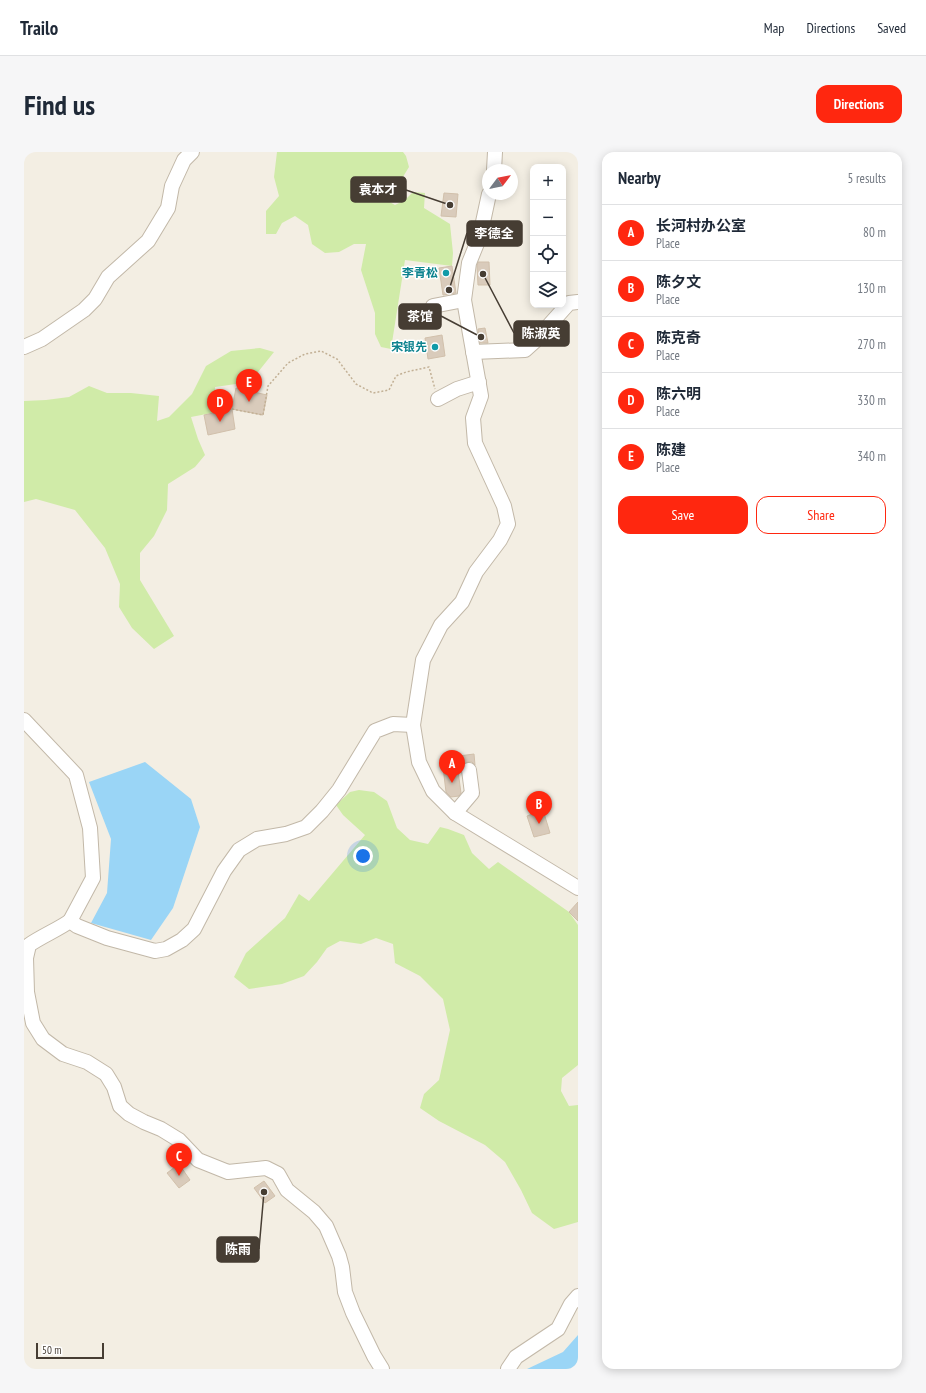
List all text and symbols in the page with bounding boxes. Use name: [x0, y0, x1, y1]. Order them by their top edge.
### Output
text: Trailo: [20, 16, 58, 40]
text: Map: [764, 19, 784, 37]
text: Directions: [806, 19, 855, 37]
text: Saved: [877, 19, 906, 37]
button: Directions: [816, 85, 902, 123]
text: Find us: [24, 86, 95, 123]
north arrow: [482, 164, 518, 200]
map controls: [530, 164, 566, 308]
button: +: [530, 164, 566, 200]
text: Nearby: [618, 167, 661, 189]
text: 5 results: [847, 170, 886, 187]
callout: 袁本才: [351, 177, 406, 202]
text: 袁本才: [358, 181, 398, 198]
button: −: [530, 200, 566, 236]
text: 长河村办公室: [656, 216, 746, 235]
callout: 李德全: [467, 221, 522, 246]
text: A: [628, 224, 634, 241]
text: 80 m: [863, 224, 886, 241]
text: 李德全: [474, 225, 514, 242]
text: Place: [656, 235, 680, 252]
button: locate: [530, 236, 566, 272]
place label: 李青松: [402, 265, 438, 280]
marker: 李青松: [441, 268, 451, 278]
button: layers: [530, 272, 566, 308]
text: 陈夕文: [656, 272, 701, 291]
text: B: [628, 280, 634, 297]
text: 130 m: [857, 280, 886, 297]
text: Place: [656, 291, 680, 308]
callout: 茶馆: [399, 304, 441, 329]
text: 茶馆: [407, 308, 433, 325]
callout: 陈淑英: [514, 321, 569, 346]
text: 陈淑英: [521, 325, 561, 342]
text: 陈克奇: [656, 328, 701, 347]
text: C: [628, 336, 634, 353]
text: 270 m: [857, 336, 886, 353]
place label: 宋银先: [391, 339, 427, 354]
marker: 宋银先: [430, 342, 440, 352]
text: Place: [656, 347, 680, 364]
pin: E: [236, 369, 262, 402]
text: 陈六明: [656, 384, 701, 403]
pin: D: [207, 389, 233, 422]
text: D: [628, 392, 634, 409]
text: 330 m: [857, 392, 886, 409]
text: Place: [656, 403, 680, 420]
text: 陈建: [656, 440, 686, 459]
text: E: [628, 448, 634, 465]
text: 340 m: [857, 448, 886, 465]
text: Place: [656, 459, 680, 476]
button: Save: [618, 496, 748, 534]
button: Share: [756, 496, 886, 534]
pin: A: [439, 750, 465, 783]
pin: B: [526, 791, 552, 824]
your location: [353, 846, 373, 866]
pin: C: [166, 1143, 192, 1176]
callout: 陈雨: [217, 1237, 259, 1262]
text: 陈雨: [225, 1241, 251, 1258]
scale bar: [36, 1341, 104, 1360]
text: 50 m: [42, 1343, 61, 1357]

